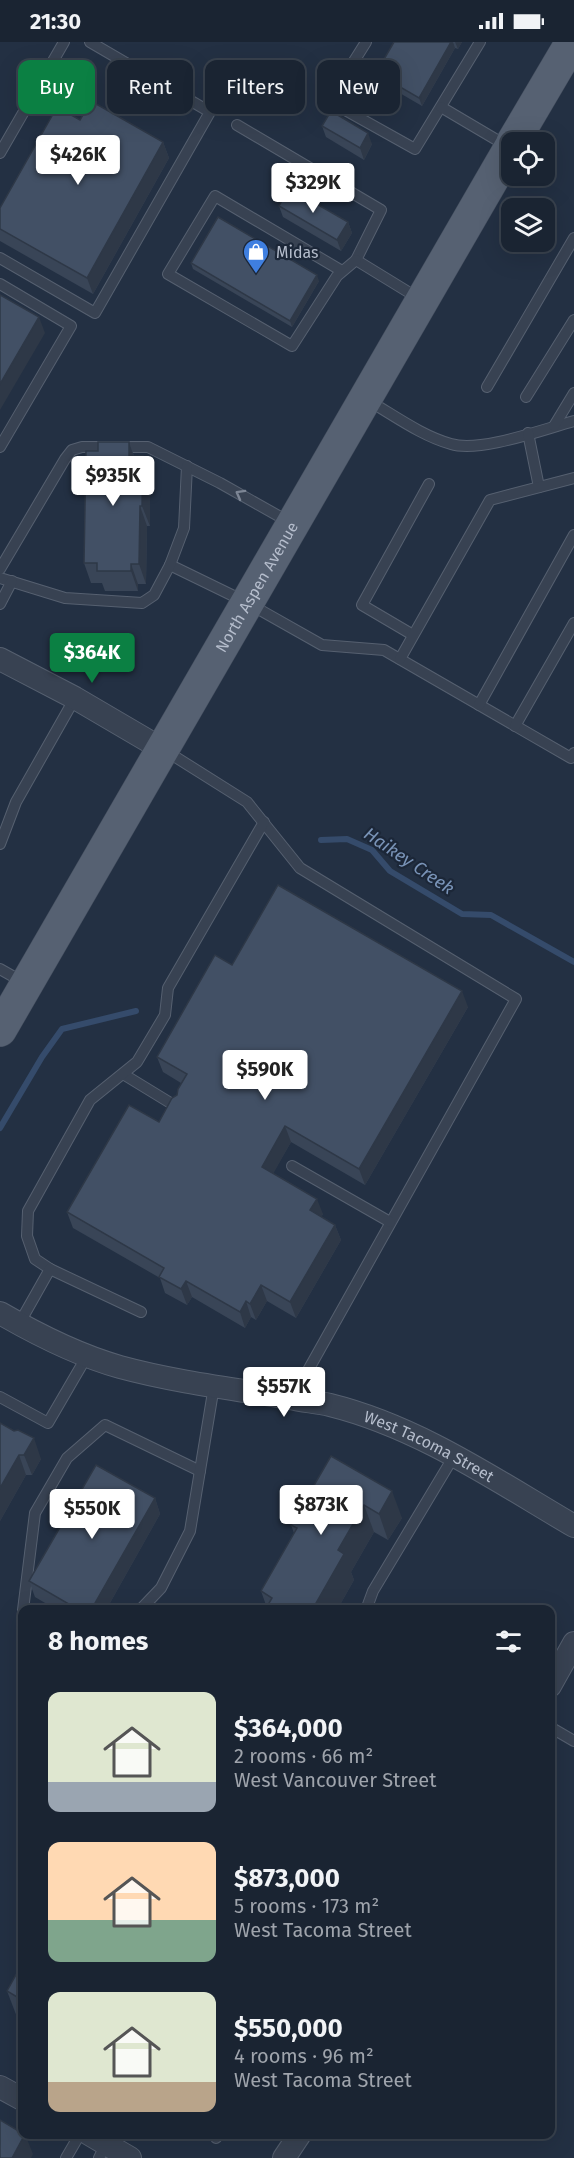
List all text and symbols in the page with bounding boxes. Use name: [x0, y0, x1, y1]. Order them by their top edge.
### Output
text: 21:30: [30, 8, 81, 35]
chip: Buy: [18, 60, 95, 114]
chip: Rent: [107, 60, 193, 114]
chip: Filters: [205, 60, 305, 114]
chip: New: [317, 60, 400, 114]
map controls: [501, 132, 555, 252]
button: locate: [501, 132, 555, 186]
pin: $426K: [36, 135, 120, 186]
text: $426K: [50, 142, 106, 166]
pin: $329K: [271, 163, 355, 214]
text: $329K: [285, 170, 341, 194]
button: layers: [501, 198, 555, 252]
shop icon: Midas: [241, 237, 271, 275]
place label: Midas: [276, 243, 319, 262]
pin: $935K: [71, 456, 155, 507]
text: $935K: [85, 463, 141, 487]
one-way arrow: [236, 490, 247, 501]
street label: North Aspen Avenue: [211, 518, 302, 655]
pin: $364K: [50, 633, 134, 684]
text: $364K: [64, 640, 120, 664]
water label: Haikey Creek: [360, 823, 459, 899]
pin: $590K: [223, 1050, 307, 1101]
text: $590K: [237, 1057, 293, 1081]
pin: $557K: [242, 1367, 326, 1418]
text: $557K: [257, 1374, 311, 1398]
street label: West Tacoma Street: [362, 1406, 498, 1486]
pin: $873K: [279, 1485, 363, 1536]
pin: $550K: [50, 1489, 134, 1540]
text: $873K: [294, 1492, 348, 1516]
text: $550K: [64, 1496, 120, 1520]
icon: filters: [492, 1625, 525, 1658]
text: 8 homes: [48, 1626, 148, 1657]
text: $364,000: [234, 1713, 343, 1744]
icon: home: [96, 1716, 168, 1788]
text: 2 rooms · 66 m²: [234, 1744, 373, 1768]
text: West Vancouver Street: [234, 1768, 436, 1792]
text: $873,000: [234, 1863, 340, 1894]
icon: home: [96, 1866, 168, 1938]
text: 5 rooms · 173 m²: [234, 1894, 379, 1918]
text: West Tacoma Street: [234, 1918, 412, 1942]
text: $550,000: [234, 2013, 343, 2044]
icon: home: [96, 2016, 168, 2088]
text: 4 rooms · 96 m²: [234, 2044, 374, 2068]
text: West Tacoma Street: [234, 2068, 412, 2092]

